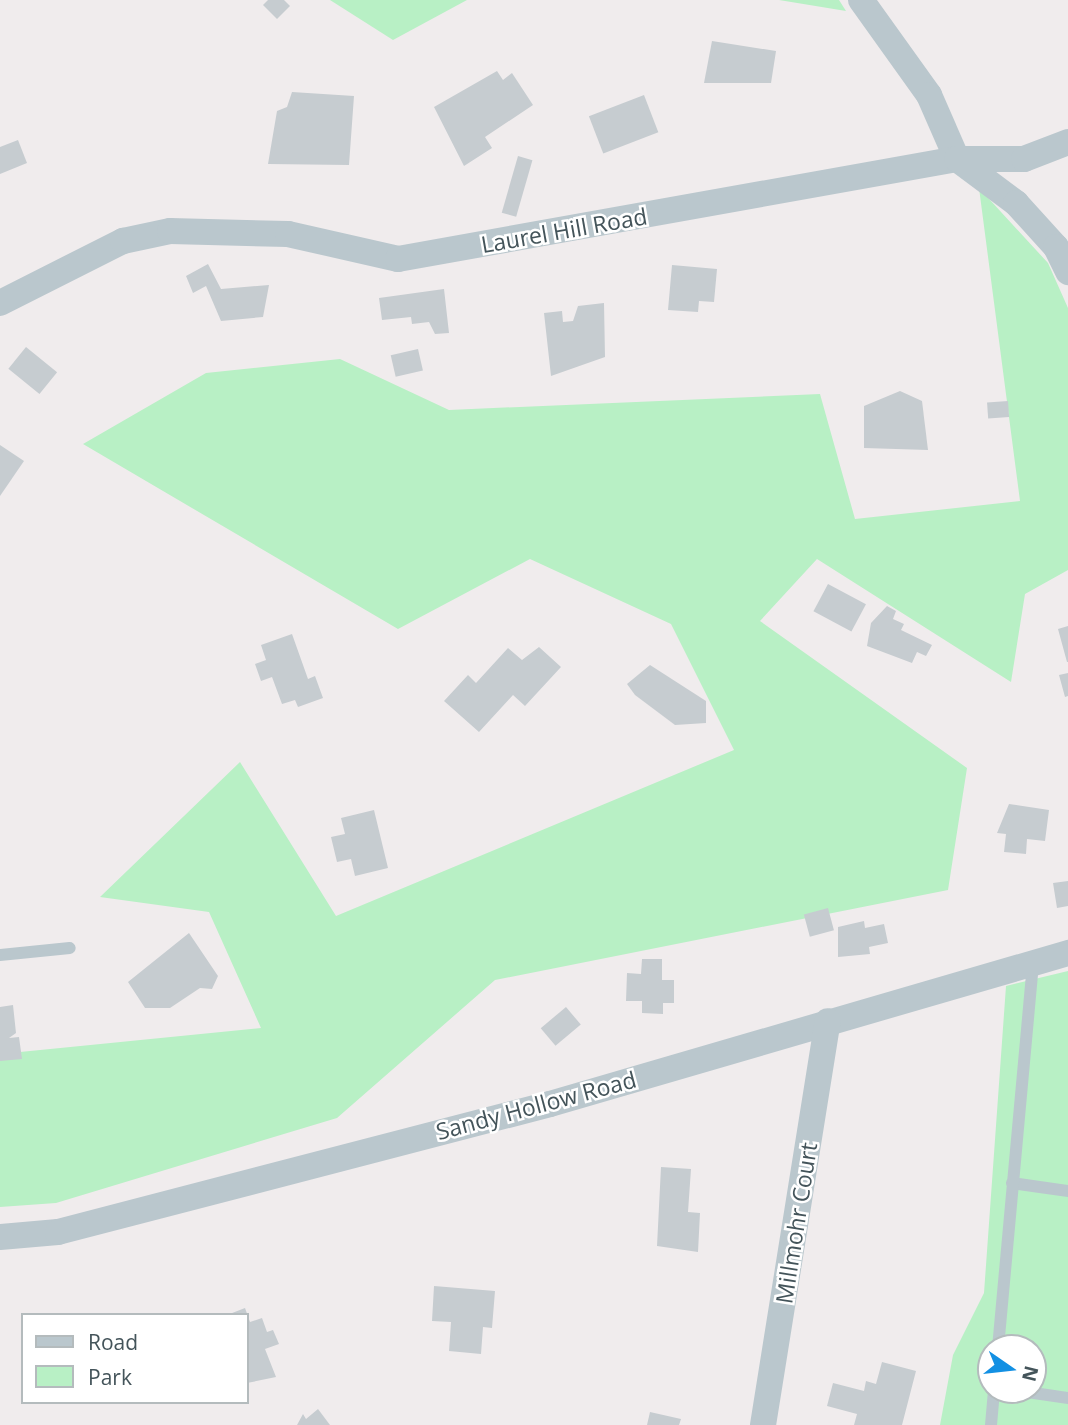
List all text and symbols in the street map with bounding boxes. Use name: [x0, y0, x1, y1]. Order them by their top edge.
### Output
street label: Laurel Hill Road: [479, 202, 649, 258]
street label: Sandy Hollow Road: [433, 1065, 639, 1145]
street label: Millmohr Court: [770, 1140, 822, 1306]
legend: [21, 1313, 248, 1404]
text: Road: [88, 1328, 138, 1356]
north arrow: [977, 1334, 1047, 1404]
text: Park: [88, 1363, 132, 1391]
text: N: [1016, 1363, 1045, 1384]

